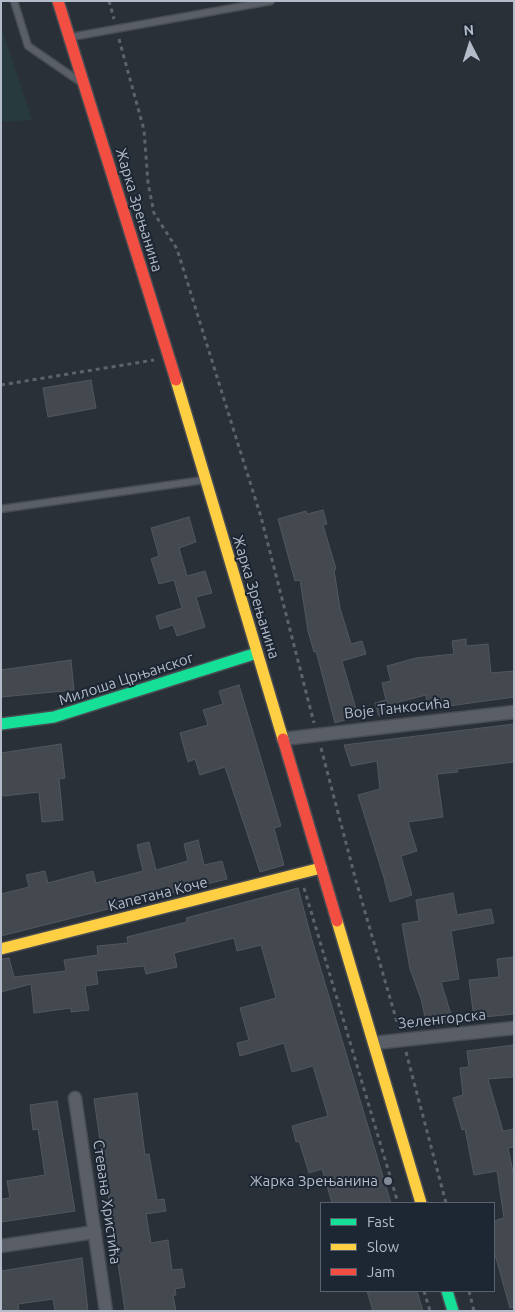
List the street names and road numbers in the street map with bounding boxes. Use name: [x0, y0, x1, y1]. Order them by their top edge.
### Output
street label: Жарка Зрењанина: [112, 146, 166, 274]
street label: Жарка Зрењанина: [229, 533, 283, 661]
street label: Милоша Црњанског: [56, 649, 196, 709]
street label: Воје Танкосића: [343, 693, 451, 723]
street label: Капетана Коче: [106, 873, 210, 915]
street label: Зеленгорска: [397, 1005, 487, 1033]
street label: Стевана Христића: [89, 1139, 125, 1265]

